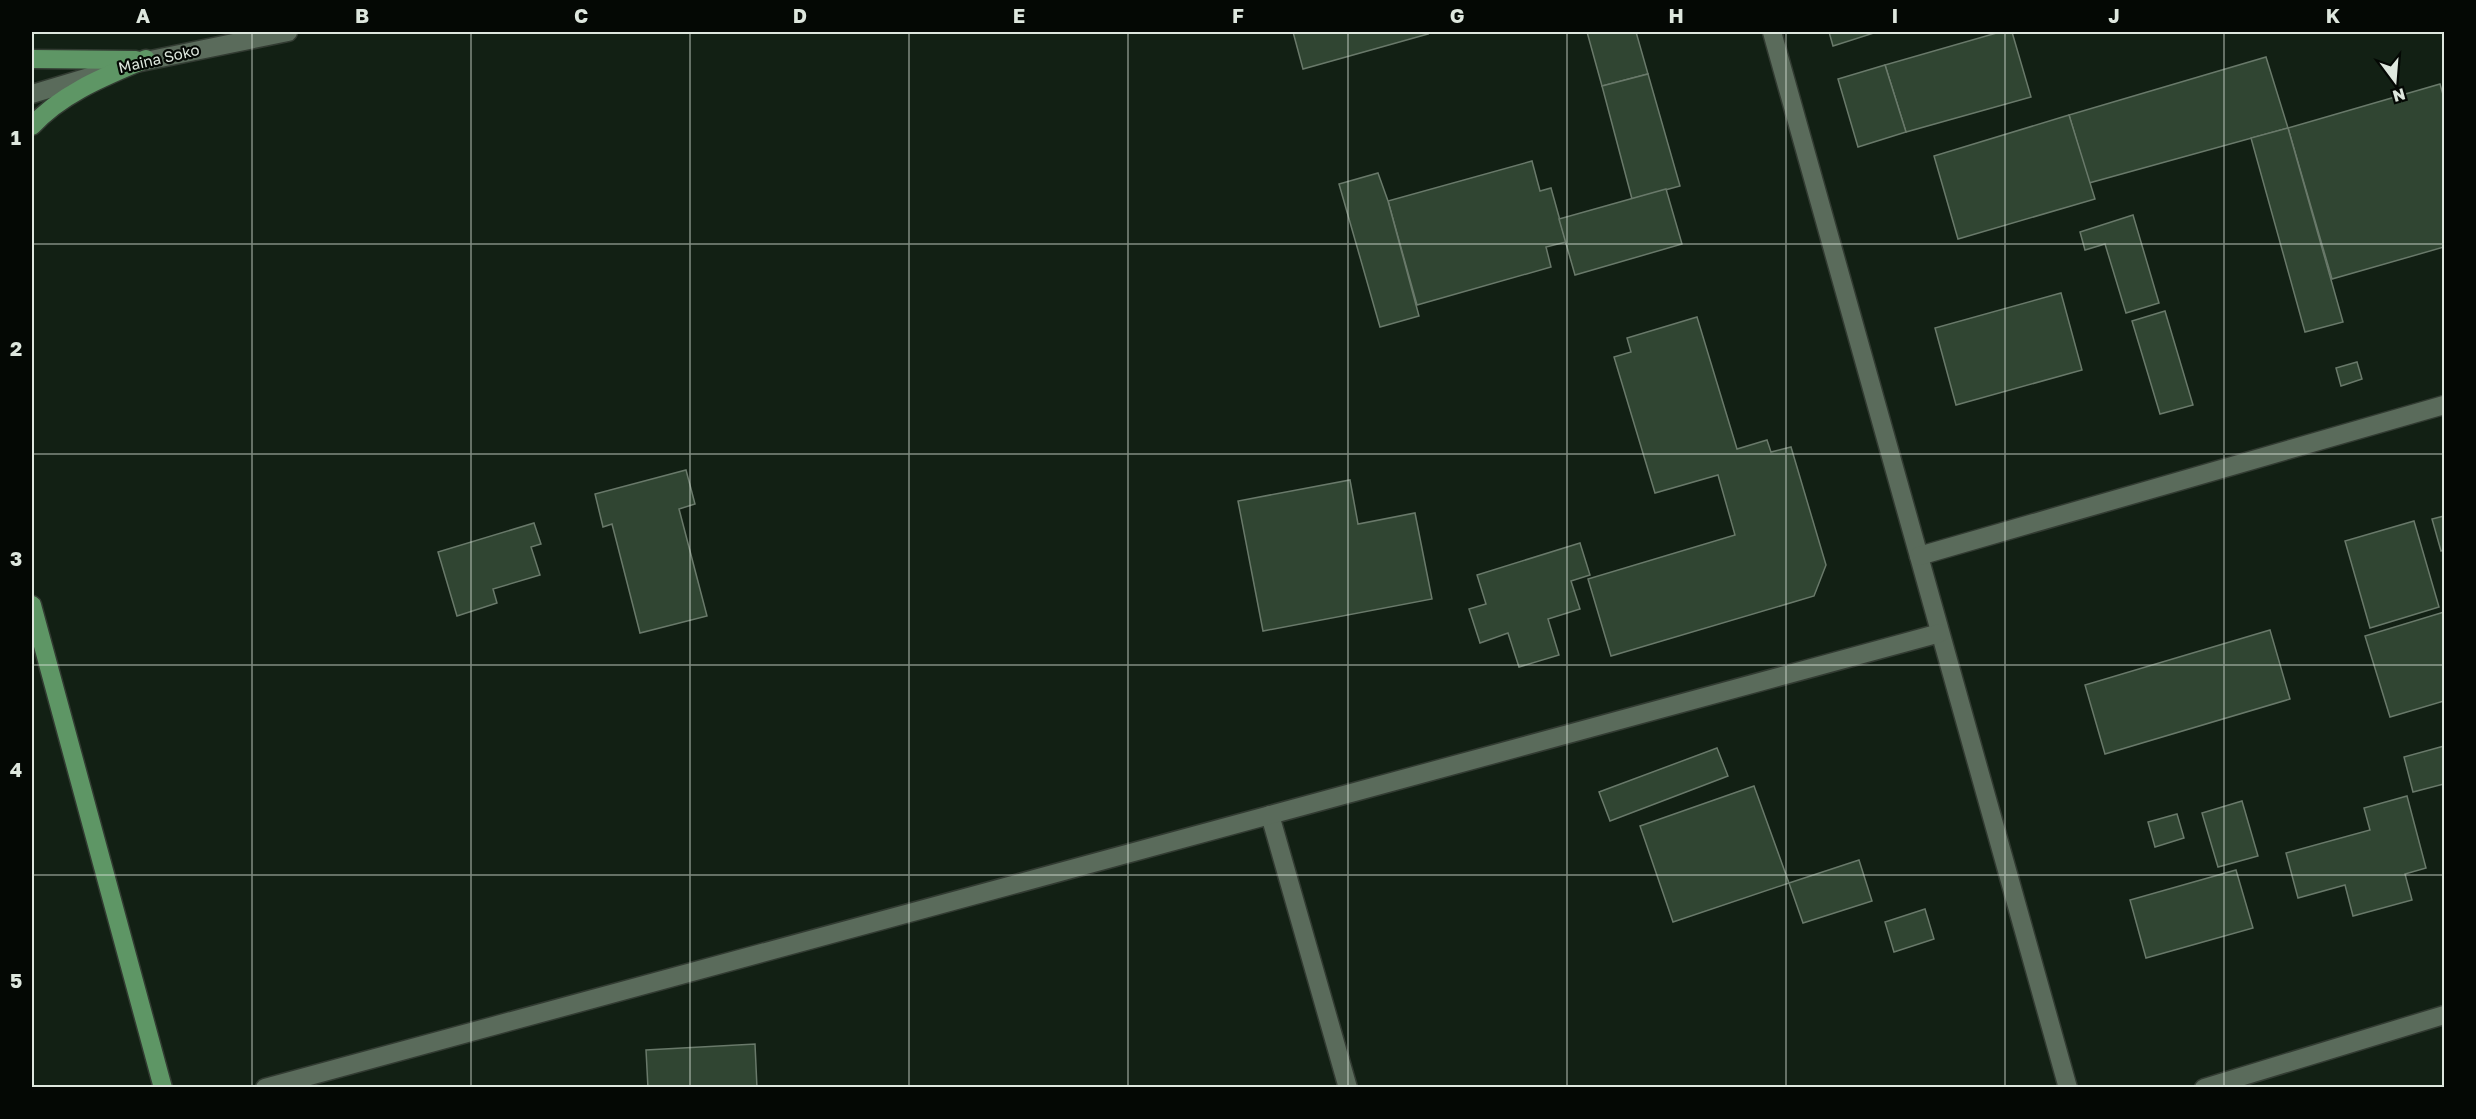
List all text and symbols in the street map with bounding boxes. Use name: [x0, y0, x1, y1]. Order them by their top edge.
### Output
text: A: [136, 3, 150, 27]
text: B: [355, 3, 369, 27]
text: C: [574, 3, 588, 27]
text: D: [793, 3, 807, 27]
text: E: [1013, 3, 1025, 27]
text: F: [1232, 3, 1244, 27]
text: G: [1450, 3, 1464, 27]
text: H: [1668, 3, 1684, 27]
text: I: [1892, 3, 1898, 27]
text: J: [2108, 3, 2120, 27]
text: K: [2326, 3, 2341, 27]
street label: Maina Soko: [116, 40, 201, 76]
north arrow: [2365, 51, 2425, 111]
text: N: [2391, 84, 2408, 107]
text: 1: [11, 125, 21, 149]
text: 2: [10, 336, 22, 360]
text: 3: [10, 546, 22, 570]
text: 4: [10, 757, 22, 781]
text: 5: [10, 968, 22, 992]

